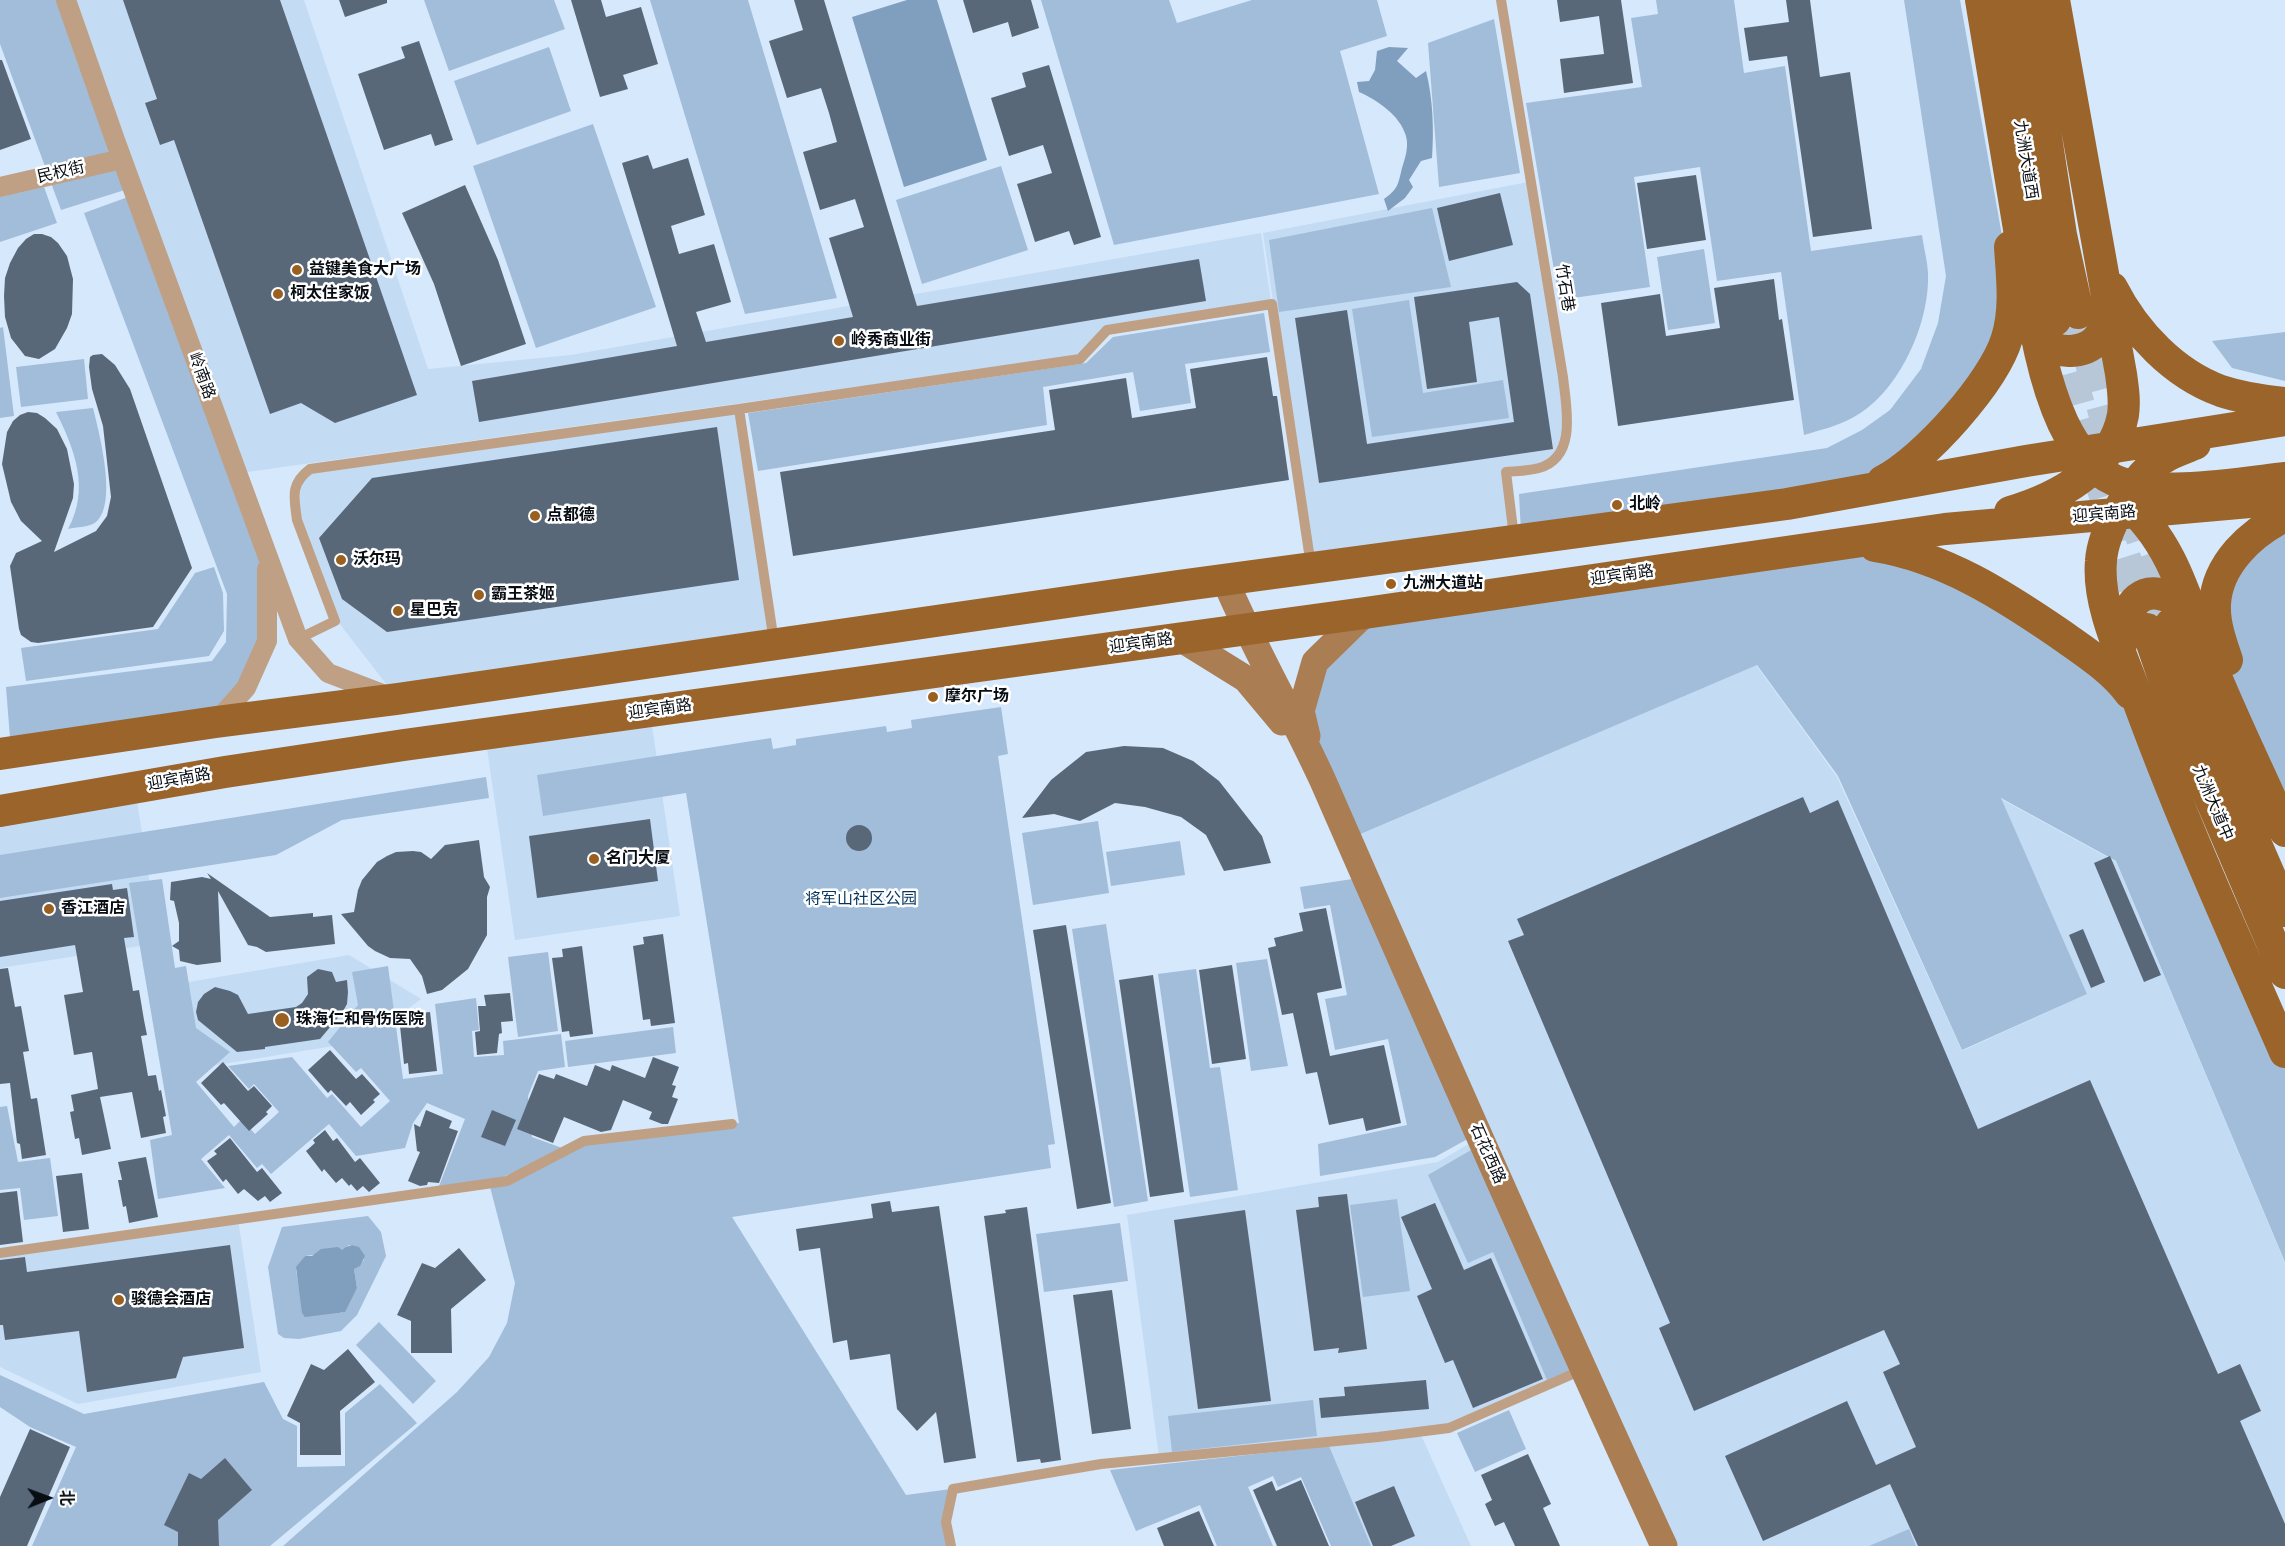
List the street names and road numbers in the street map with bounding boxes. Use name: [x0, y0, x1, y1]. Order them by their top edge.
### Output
street label: 九洲大道西: [2009, 119, 2041, 201]
street label: 民权街: [35, 158, 87, 188]
street label: 竹石巷: [1551, 263, 1577, 313]
street label: 岭南路: [184, 350, 218, 402]
street label: 迎宾南路: [2071, 503, 2137, 527]
street label: 迎宾南路: [1589, 562, 1655, 590]
street label: 迎宾南路: [1108, 630, 1174, 658]
street label: 迎宾南路: [627, 696, 693, 724]
street label: 九洲大道中: [2188, 762, 2236, 844]
street label: 迎宾南路: [146, 765, 212, 795]
street label: 石花西路: [1465, 1121, 1509, 1187]

